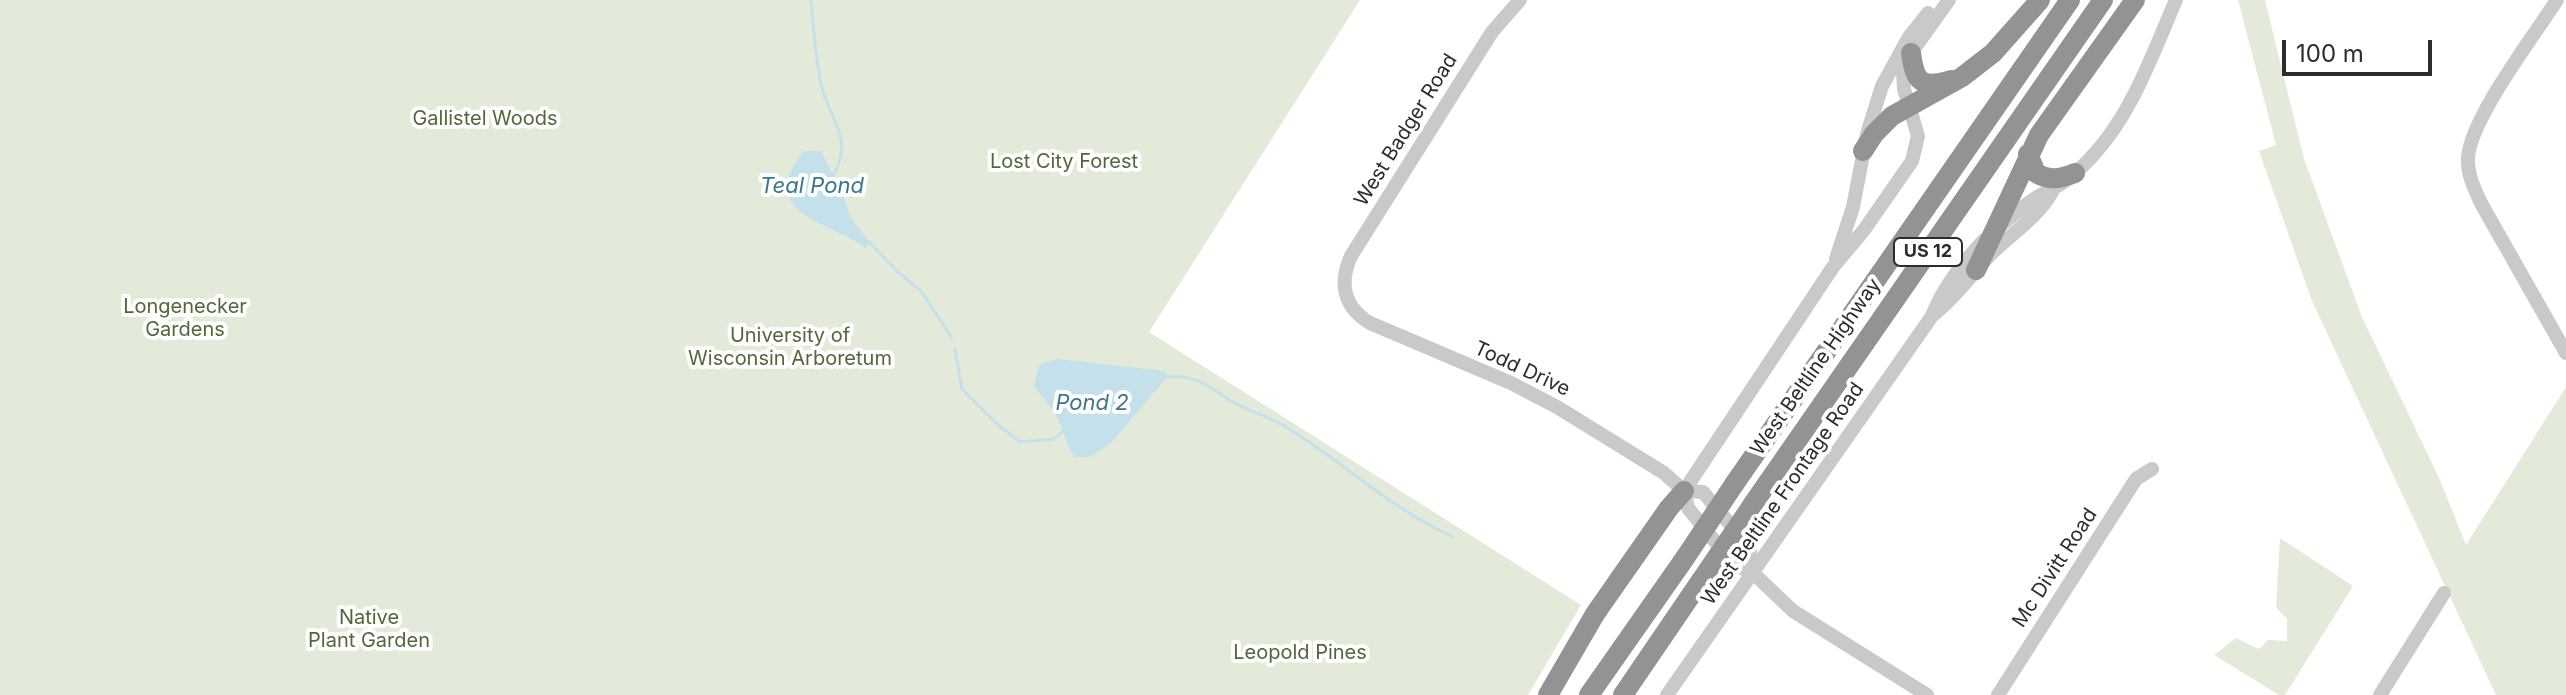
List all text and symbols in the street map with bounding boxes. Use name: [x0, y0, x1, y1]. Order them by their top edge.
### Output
scale bar: [2286, 24, 2436, 74]
text: 100 m: [2296, 39, 2364, 68]
street label: West Badger Road: [1349, 49, 1463, 211]
park label: Gallistel Woods: [412, 107, 558, 131]
park label: Lost City Forest: [990, 150, 1138, 174]
water label: Teal Pond: [760, 173, 864, 199]
road number: US 12: [1894, 238, 1962, 266]
street label: West Beltline Highway: [1746, 274, 1886, 460]
park label: Longenecker Gardens: [123, 295, 247, 342]
park label: University of Wisconsin Arboretum: [688, 324, 892, 371]
street label: Todd Drive: [1470, 336, 1574, 402]
street label: West Beltline Frontage Road: [1697, 378, 1869, 610]
water label: Pond 2: [1055, 390, 1129, 416]
street label: Mc Divitt Road: [2008, 504, 2102, 632]
park label: Native Plant Garden: [308, 606, 430, 653]
park label: Leopold Pines: [1233, 641, 1367, 665]

